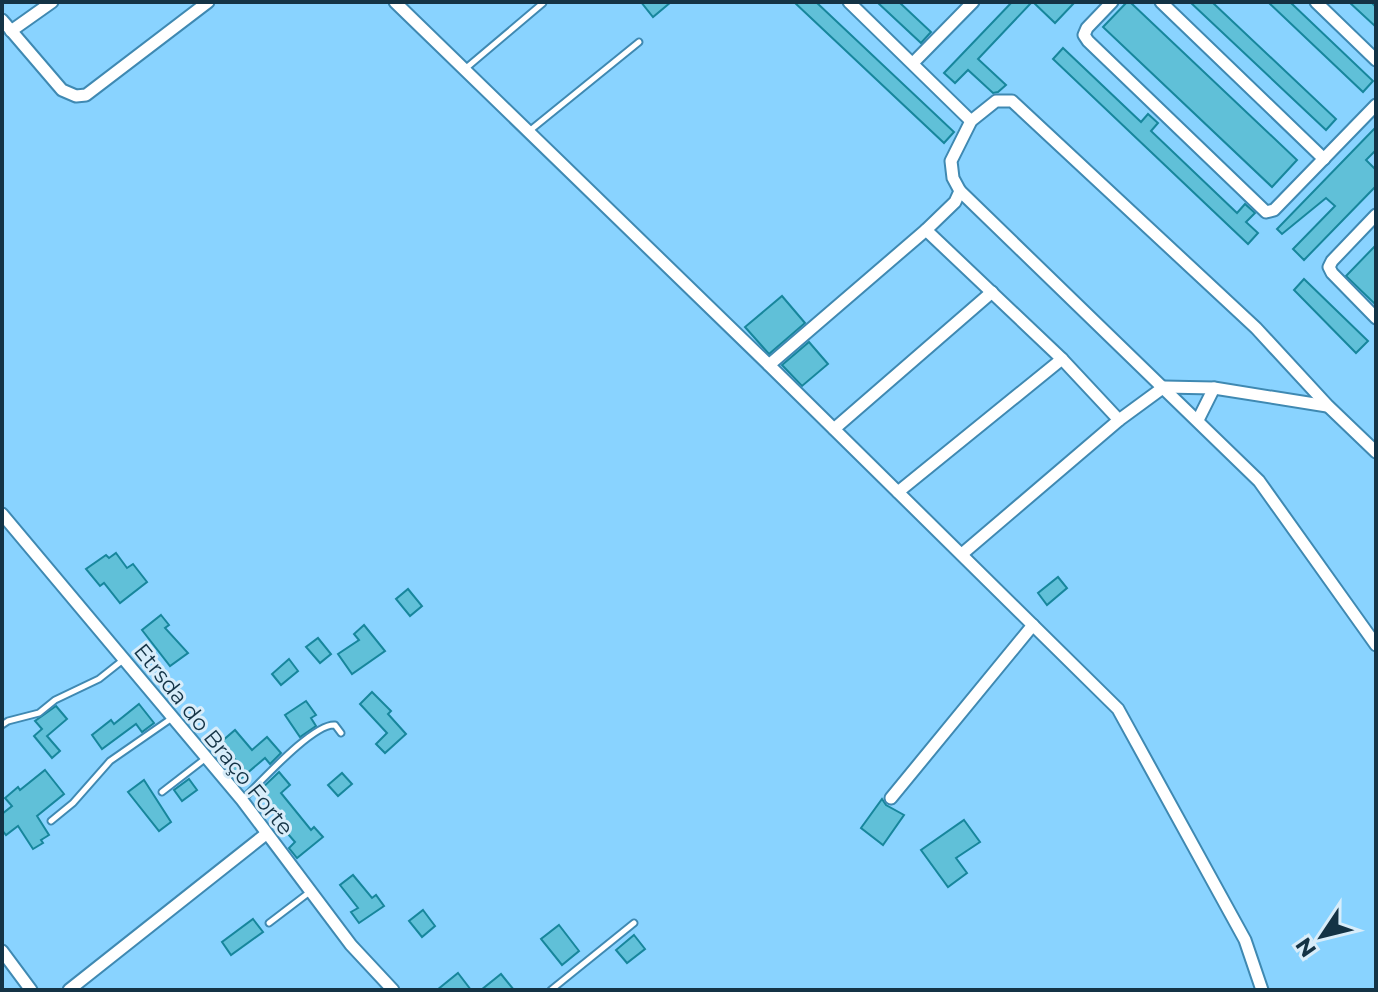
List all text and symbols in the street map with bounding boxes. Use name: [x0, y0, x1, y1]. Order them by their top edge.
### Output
street label: Etrsda do Braço Forte: [128, 638, 299, 840]
north arrow: [1282, 896, 1362, 976]
text: N: [1290, 932, 1322, 962]

